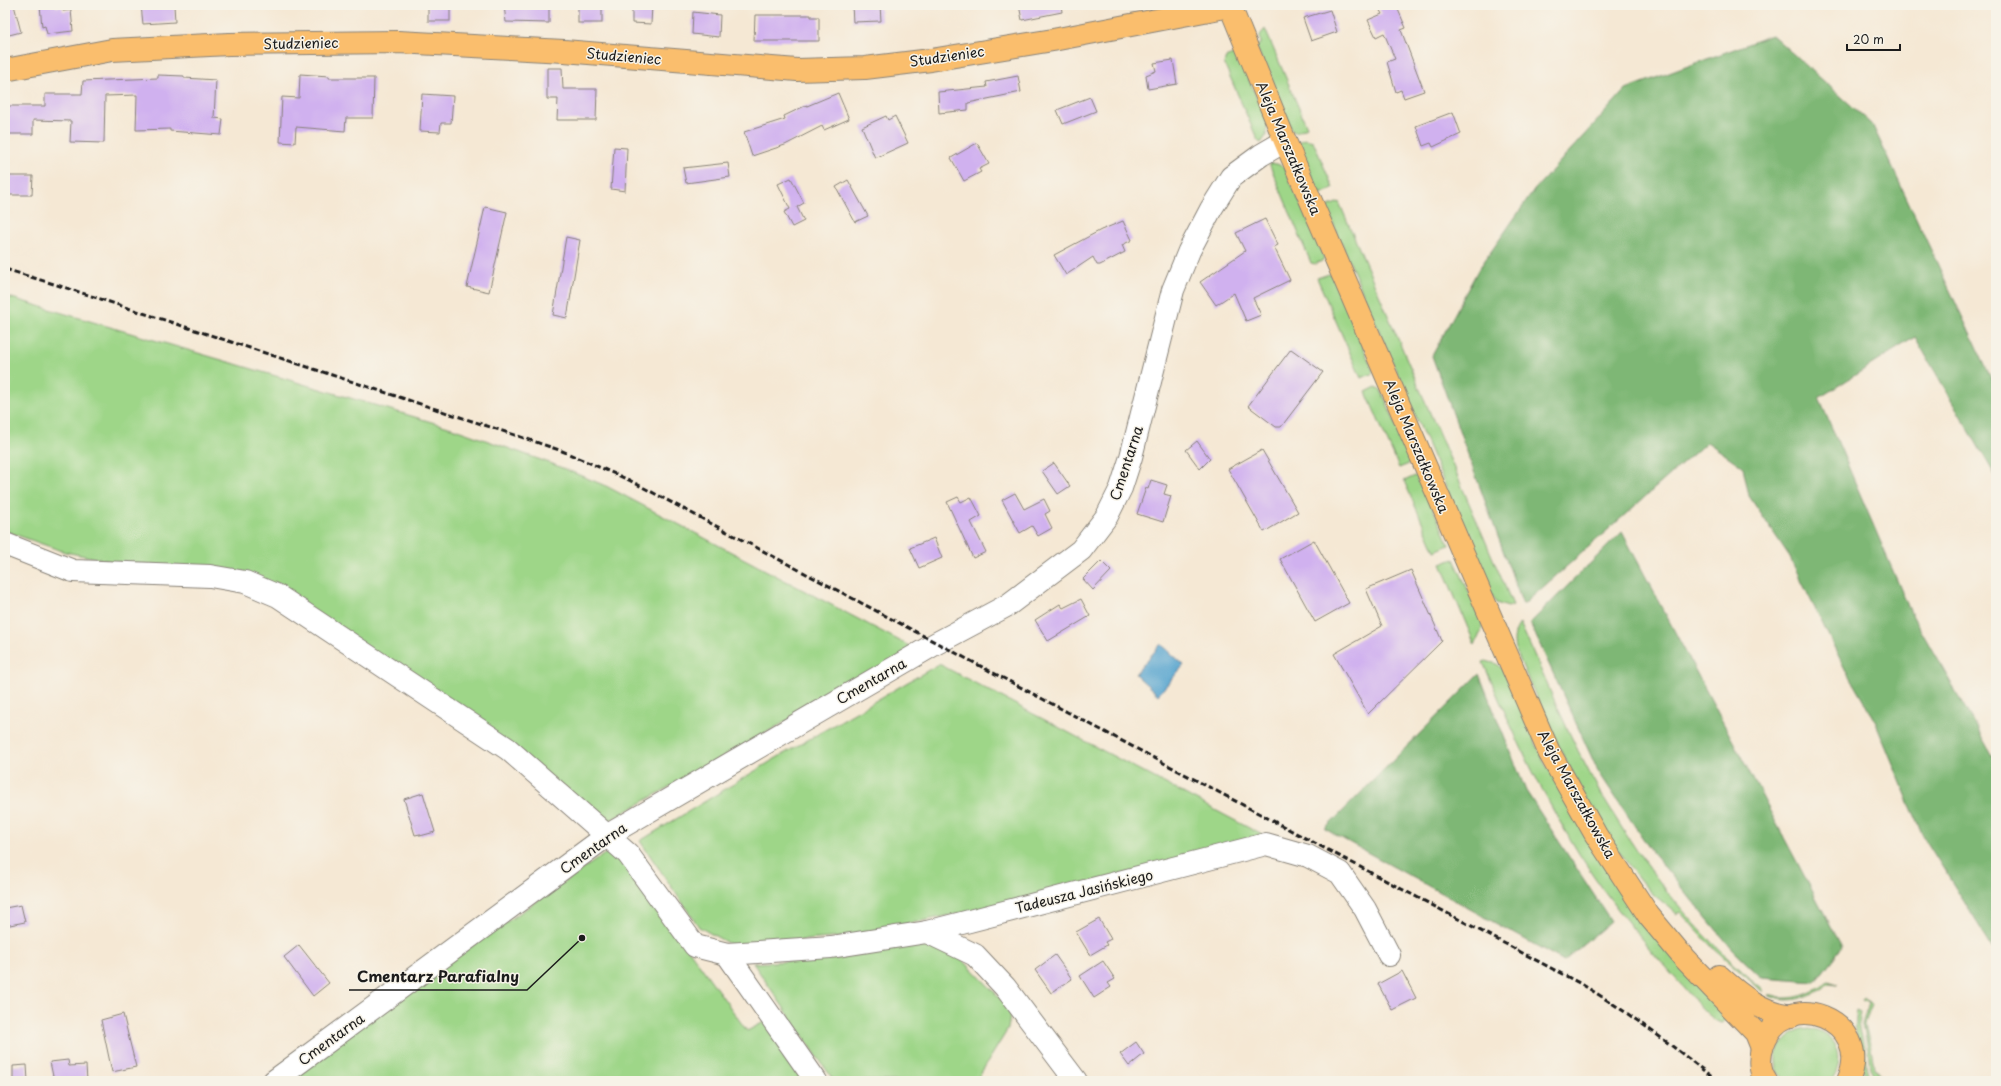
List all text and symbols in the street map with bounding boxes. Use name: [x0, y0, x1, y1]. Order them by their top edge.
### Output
scale bar: [1847, 26, 1900, 52]
text: 20 m: [1853, 30, 1884, 48]
street label: Studzieniec: [263, 32, 339, 54]
street label: Studzieniec: [908, 40, 986, 72]
street label: Studzieniec: [586, 42, 662, 70]
street label: Aleja Marszałkowska: [1251, 78, 1327, 219]
street label: Aleja Marszałkowska: [1379, 376, 1455, 517]
street label: Cmentarna: [1104, 423, 1148, 503]
street label: Cmentarna: [832, 652, 910, 709]
street label: Aleja Marszałkowska: [1533, 726, 1621, 862]
street label: Cmentarna: [555, 817, 631, 879]
street label: Tadeusza Jasińskiego: [1013, 864, 1155, 918]
callout: Cmentarz Parafialny: [349, 963, 527, 990]
text: Cmentarz Parafialny: [357, 964, 519, 987]
street label: Cmentarna: [294, 1008, 369, 1070]

